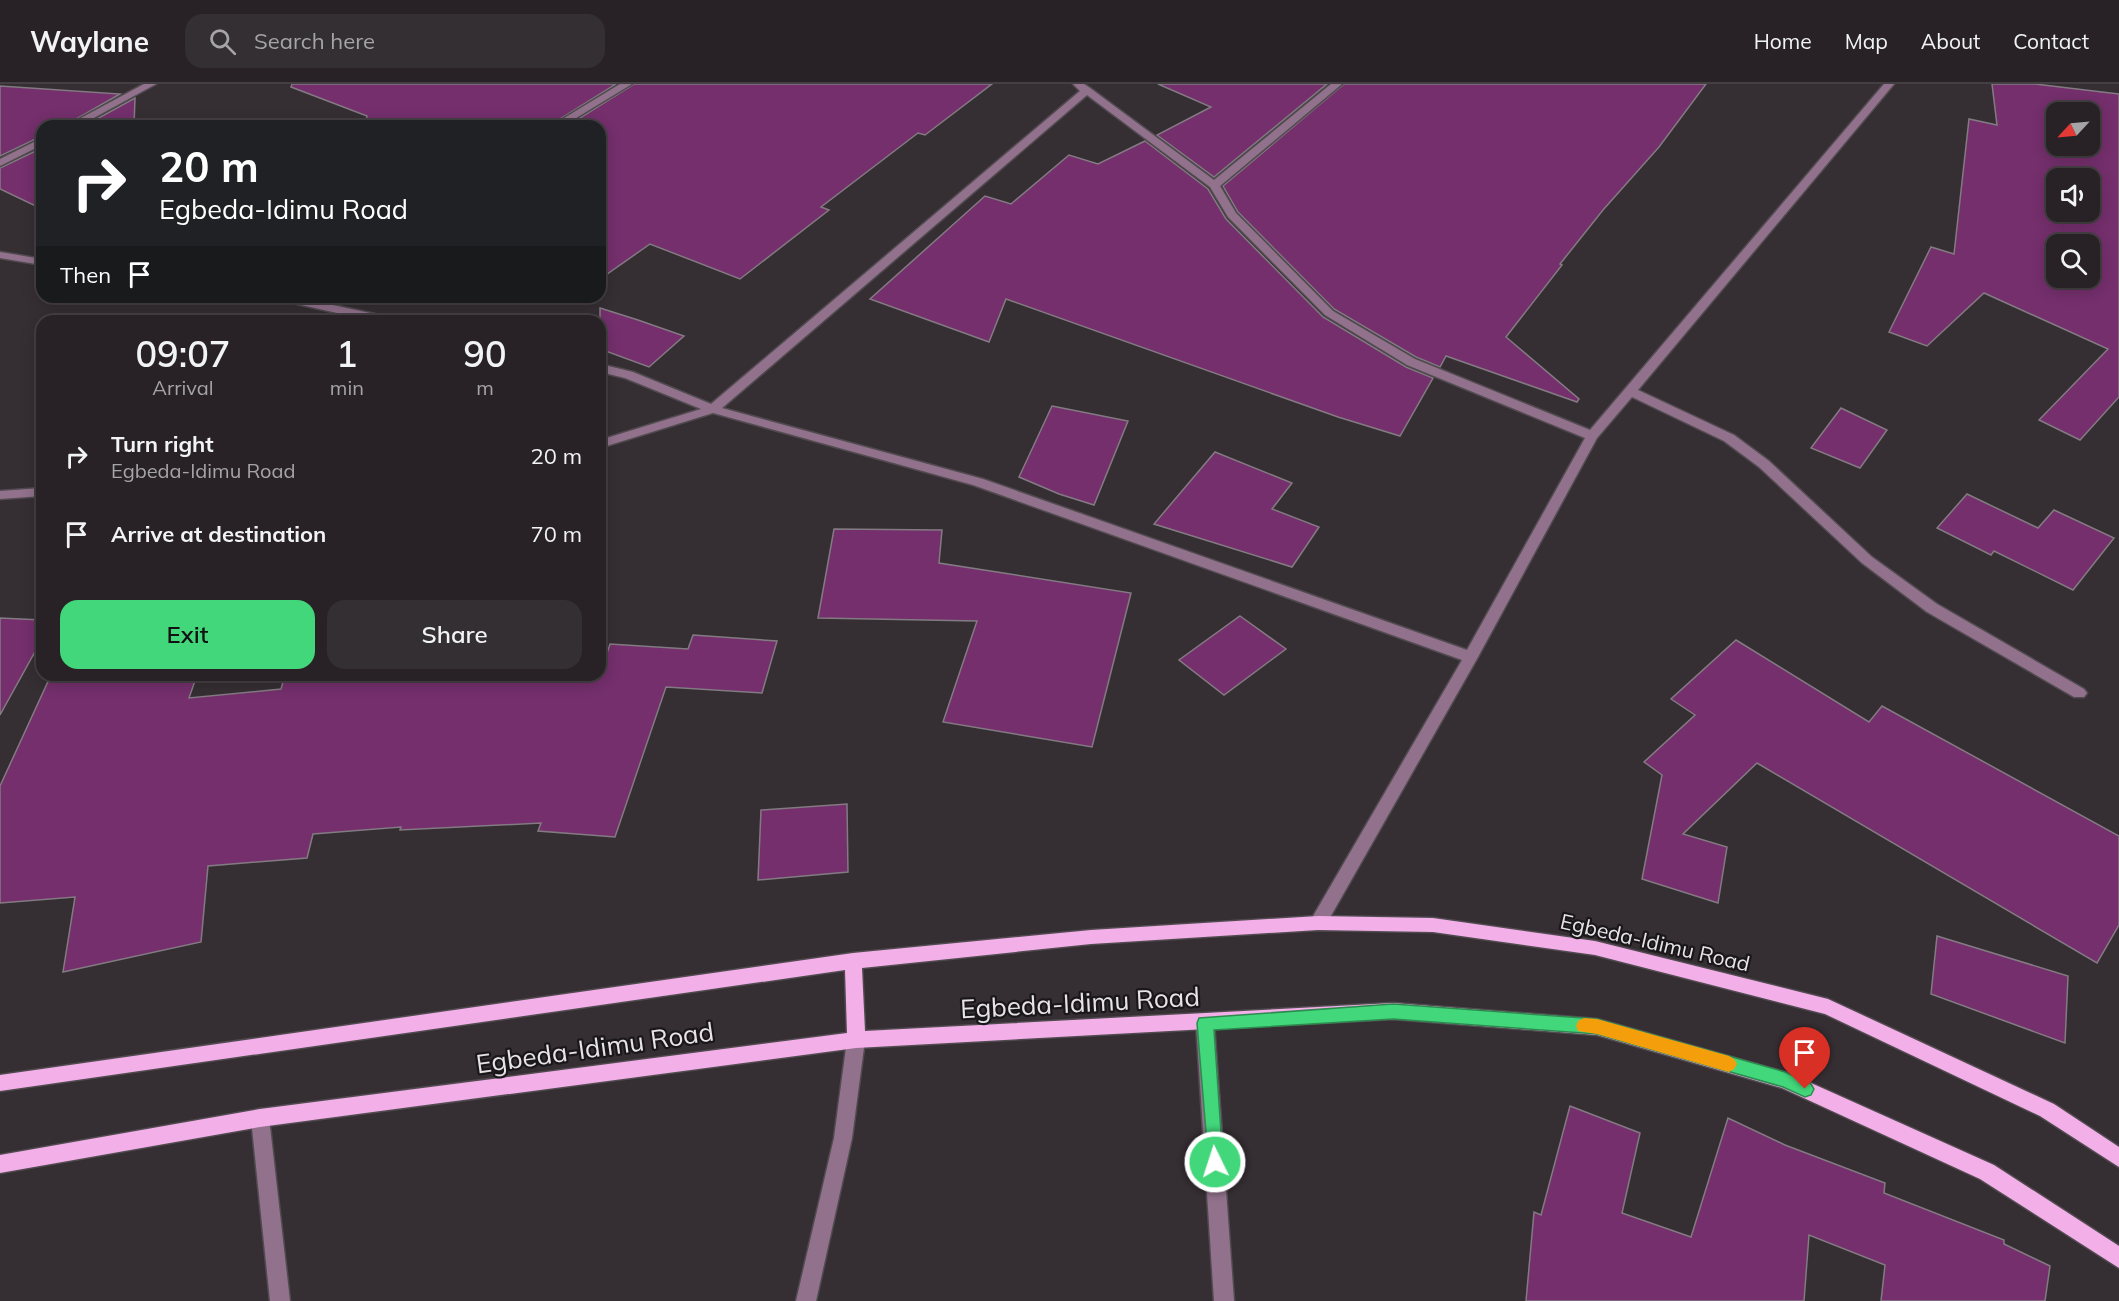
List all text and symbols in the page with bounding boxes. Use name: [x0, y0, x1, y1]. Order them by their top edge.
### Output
search box: [185, 14, 605, 68]
text: Waylane: [30, 24, 149, 59]
icon: search: [206, 25, 239, 58]
text: Search here: [254, 27, 375, 55]
text: Home: [1754, 28, 1812, 54]
text: Map: [1845, 28, 1888, 54]
text: About: [1921, 28, 1980, 54]
text: Contact: [2013, 28, 2089, 54]
north arrow: [2046, 102, 2100, 156]
map controls: [2046, 102, 2100, 288]
text: 20 m: [159, 140, 259, 193]
icon: right: [60, 144, 138, 222]
button: sound: [2046, 168, 2100, 222]
text: Egbeda-Idimu Road: [159, 192, 408, 226]
button: search: [2046, 234, 2100, 288]
icon: arrive: [123, 258, 156, 291]
text: Then: [60, 261, 111, 289]
text: 09:07: [135, 331, 230, 376]
text: 1: [336, 331, 358, 376]
text: 90: [463, 331, 507, 376]
text: Arrival: [152, 375, 214, 400]
text: min: [330, 375, 364, 400]
text: m: [476, 375, 494, 400]
text: Turn right: [111, 430, 214, 458]
icon: right: [60, 440, 93, 473]
text: 20 m: [531, 442, 582, 470]
text: Egbeda-Idimu Road: [111, 458, 295, 483]
icon: arrive: [60, 518, 93, 551]
text: Arrive at destination: [111, 520, 326, 548]
text: 70 m: [531, 520, 582, 548]
button: Exit: [60, 600, 315, 669]
button: Share: [327, 600, 582, 669]
street label: Egbeda-Idimu Road: [1558, 908, 1753, 976]
street label: Egbeda-Idimu Road: [959, 980, 1201, 1025]
street label: Egbeda-Idimu Road: [474, 1014, 716, 1081]
pin: [1779, 1027, 1830, 1089]
icon: arrive: [1788, 1036, 1821, 1069]
position arrow: [1183, 1130, 1247, 1194]

